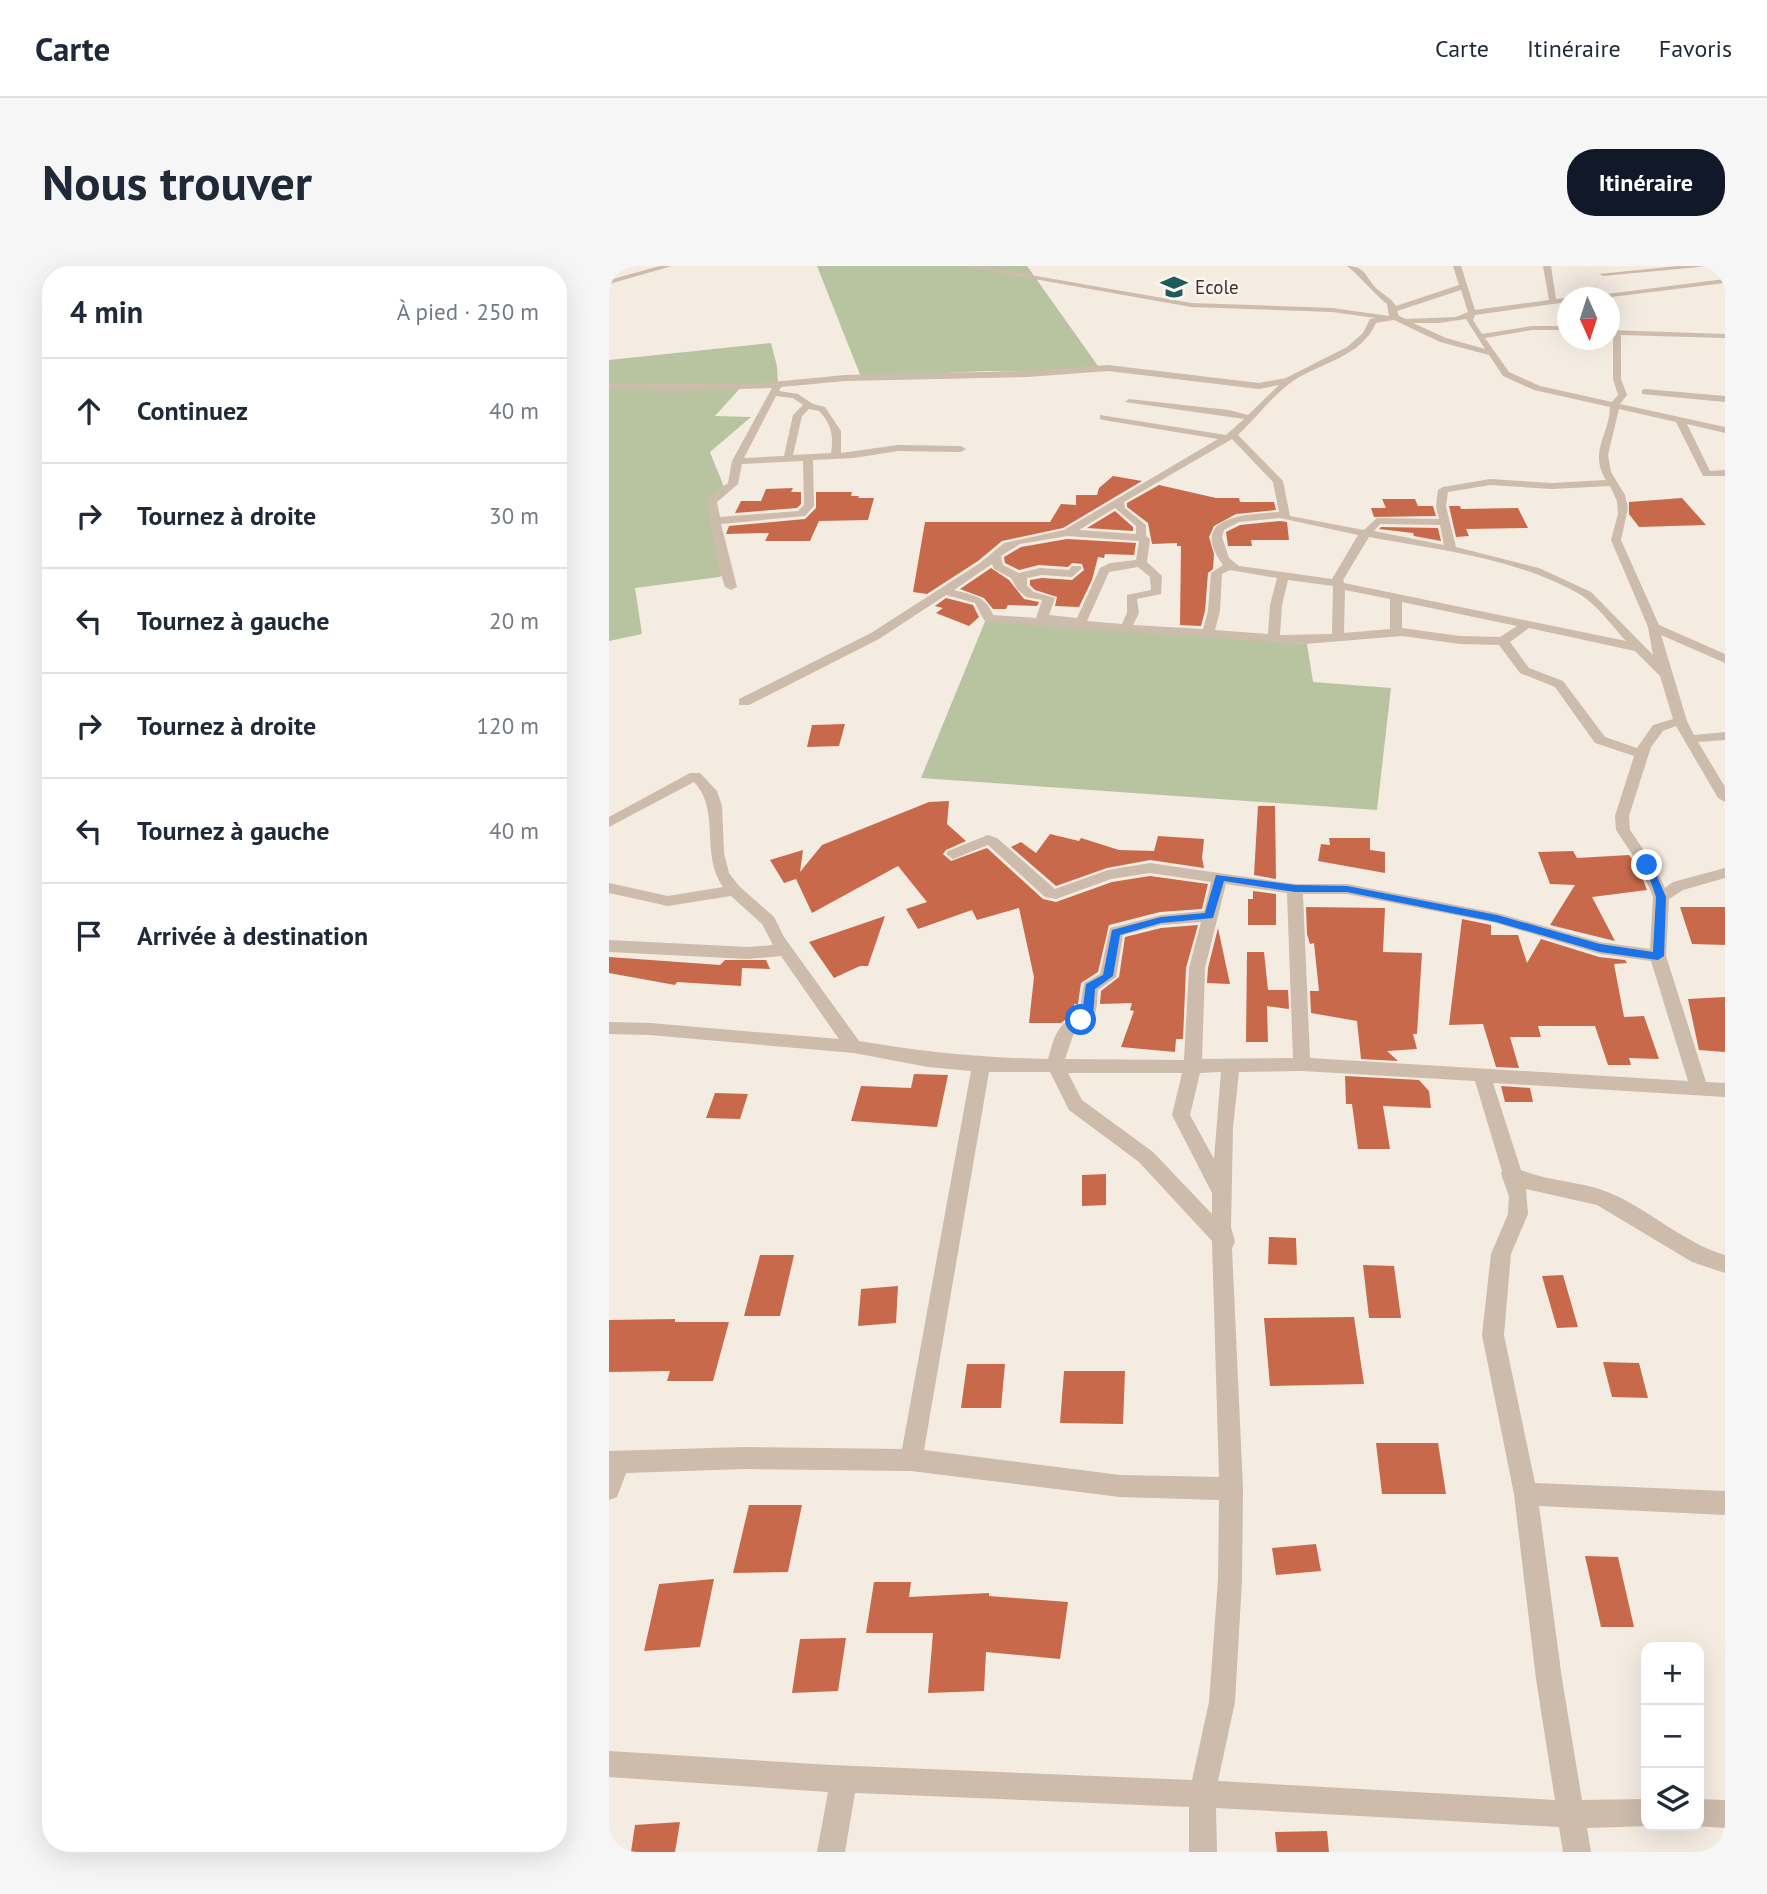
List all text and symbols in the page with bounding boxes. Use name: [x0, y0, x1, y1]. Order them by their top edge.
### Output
text: Carte: [35, 27, 110, 70]
text: Carte: [1435, 33, 1489, 64]
text: Itinéraire: [1527, 33, 1621, 64]
text: Favoris: [1659, 33, 1732, 64]
button: Itinéraire: [1567, 149, 1725, 216]
text: Nous trouver: [42, 150, 312, 214]
school or university icon: Ecole: [1159, 272, 1189, 302]
place label: Ecole: [1195, 275, 1239, 299]
north arrow: [1557, 287, 1620, 350]
text: 4 min: [70, 292, 143, 331]
text: À pied · 250 m: [397, 297, 539, 326]
icon: ahead: [70, 392, 108, 430]
text: Continuez: [137, 394, 248, 427]
text: 40 m: [489, 396, 539, 425]
icon: right: [70, 497, 108, 535]
text: Tournez à droite: [137, 499, 316, 532]
text: 30 m: [489, 501, 539, 530]
icon: left: [70, 602, 108, 640]
text: Tournez à gauche: [137, 604, 329, 637]
text: 20 m: [489, 606, 539, 635]
icon: right: [70, 707, 108, 745]
text: Tournez à droite: [137, 709, 316, 742]
text: 120 m: [477, 711, 539, 740]
icon: left: [70, 812, 108, 850]
text: Tournez à gauche: [137, 814, 329, 847]
text: 40 m: [489, 816, 539, 845]
route end: [1631, 849, 1662, 880]
icon: arrive: [70, 917, 108, 955]
text: Arrivée à destination: [137, 919, 368, 952]
route start: [1065, 1004, 1096, 1035]
map controls: [1641, 1642, 1704, 1831]
button: +: [1641, 1642, 1704, 1705]
button: −: [1641, 1705, 1704, 1768]
button: layers: [1641, 1768, 1704, 1831]

